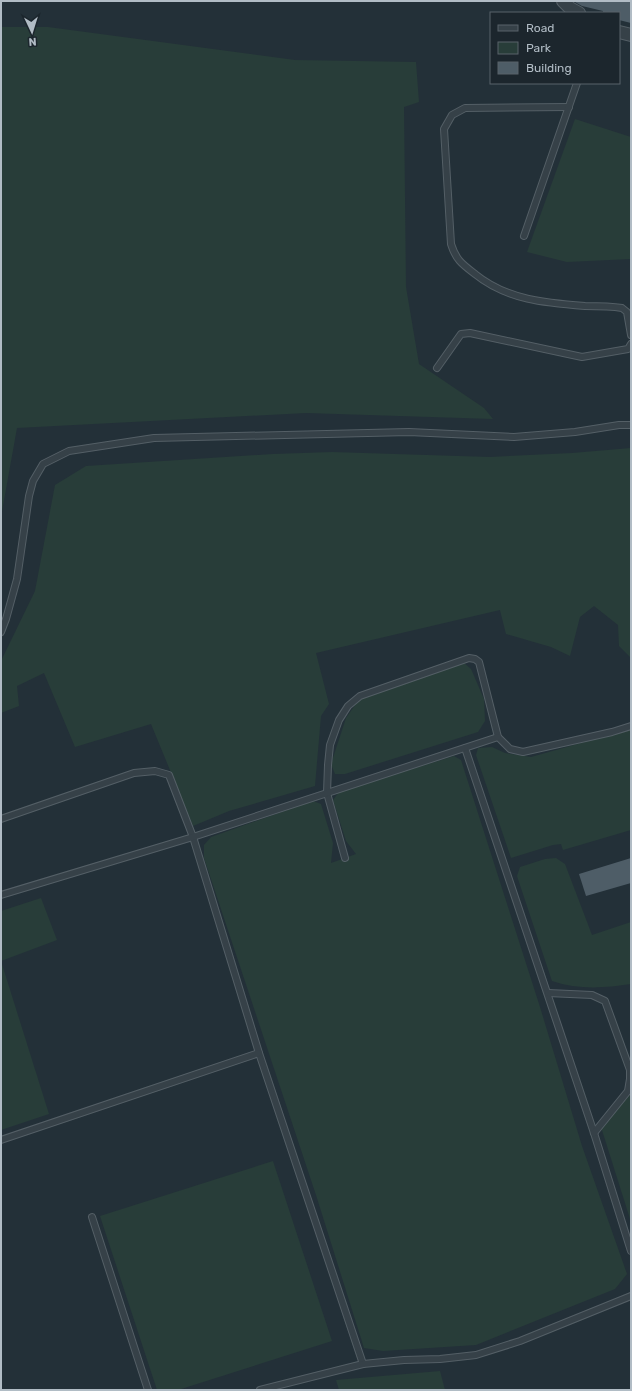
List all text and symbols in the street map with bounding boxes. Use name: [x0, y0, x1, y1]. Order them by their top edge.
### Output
north arrow: [12, 12, 52, 52]
legend: [490, 12, 620, 84]
text: Road: [526, 21, 554, 35]
text: N: [28, 35, 37, 48]
text: Park: [526, 41, 552, 55]
text: Building: [526, 61, 572, 75]

